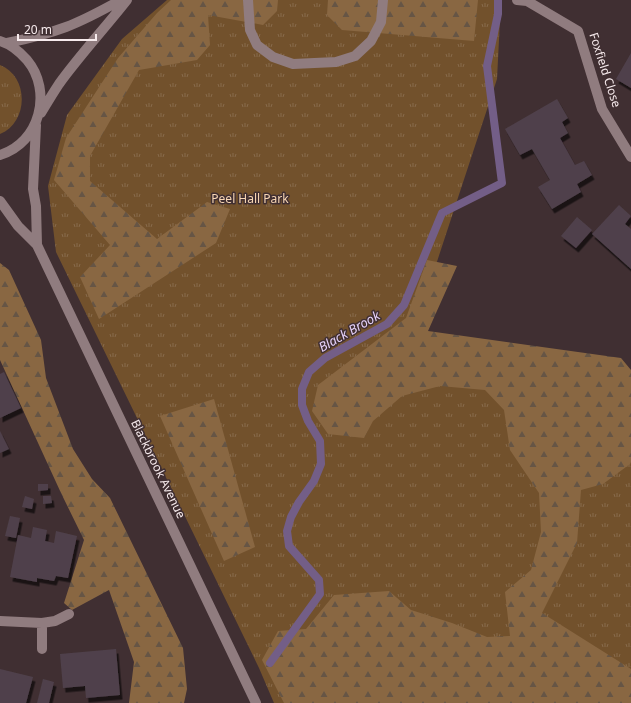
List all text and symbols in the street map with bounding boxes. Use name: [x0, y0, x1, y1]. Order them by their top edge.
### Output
scale bar: [18, 16, 96, 42]
text: 20 m: [24, 21, 52, 38]
street label: Foxfield Close: [585, 30, 626, 110]
park label: Peel Hall Park: [211, 190, 289, 207]
water label: Black Brook: [315, 306, 383, 356]
street label: Blackbrook Avenue: [127, 416, 190, 521]

